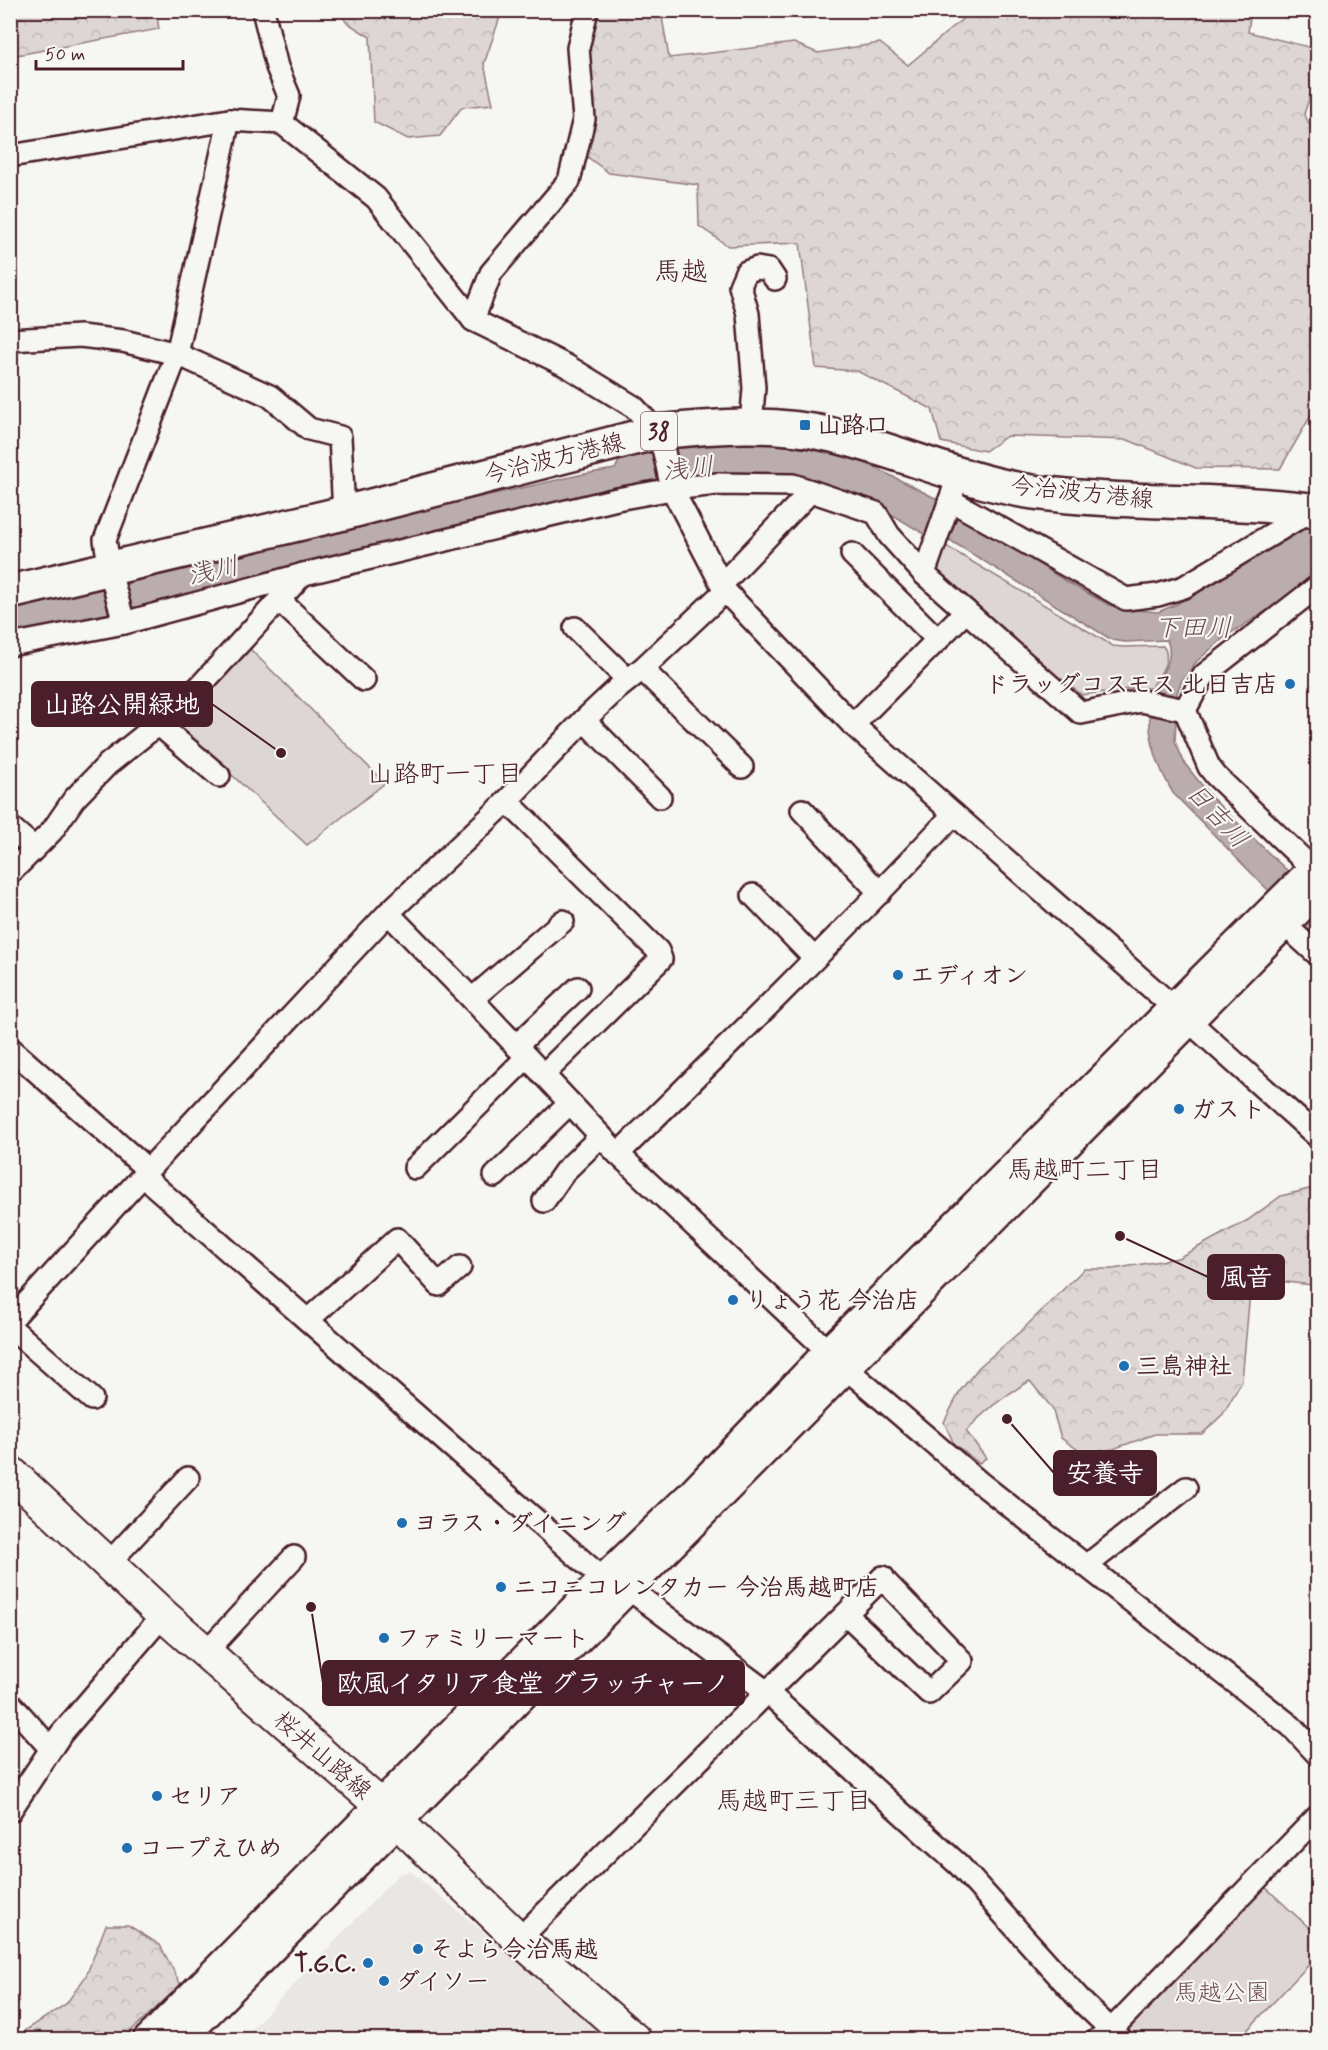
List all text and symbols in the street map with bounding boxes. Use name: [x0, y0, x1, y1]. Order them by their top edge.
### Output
scale bar: [36, 33, 183, 71]
text: 50 m: [45, 43, 85, 67]
district label: 馬越: [654, 255, 708, 290]
place label: 山路口: [817, 411, 889, 442]
road number: 38: [641, 412, 677, 450]
marker: 山路口: [798, 418, 812, 432]
street label: 今治波方港線: [481, 427, 628, 492]
water label: 浅川: [661, 450, 716, 490]
street label: 今治波方港線: [1009, 471, 1155, 516]
water label: 浅川: [184, 550, 243, 594]
water label: 下田川: [1154, 612, 1232, 646]
place label: ドラッグコスモス 北日吉店: [984, 670, 1278, 701]
marker: ドラッグコスモス 北日吉店: [1283, 677, 1297, 691]
callout: 山路公開緑地: [32, 682, 212, 726]
text: 山路公開緑地: [44, 689, 200, 723]
district label: 山路町一丁目: [367, 758, 523, 792]
water label: 日吉川: [1178, 776, 1256, 856]
place label: エディオン: [910, 961, 1028, 992]
marker: エディオン: [891, 968, 905, 982]
place label: ガスト: [1191, 1095, 1265, 1126]
marker: ガスト: [1172, 1102, 1186, 1116]
district label: 馬越町二丁目: [1007, 1154, 1163, 1188]
callout: 風音: [1208, 1255, 1284, 1299]
text: 風音: [1220, 1262, 1272, 1296]
place label: りょう花 今治店: [745, 1286, 919, 1317]
marker: りょう花 今治店: [726, 1293, 740, 1307]
place label: 三島神社: [1136, 1352, 1232, 1383]
marker: 三島神社: [1117, 1359, 1131, 1373]
callout: 安養寺: [1054, 1451, 1156, 1495]
text: 安養寺: [1066, 1458, 1144, 1492]
place label: ヨラス・ダイニング: [414, 1509, 627, 1540]
marker: ヨラス・ダイニング: [395, 1516, 409, 1530]
place label: ニコニコレンタカー 今治馬越町店: [513, 1573, 879, 1604]
marker: ニコニコレンタカー 今治馬越町店: [494, 1580, 508, 1594]
place label: ファミリーマート: [396, 1624, 589, 1655]
marker: ファミリーマート: [377, 1631, 391, 1645]
callout: 欧風イタリア食堂 グラッチャーノ: [323, 1661, 744, 1705]
text: 欧風イタリア食堂 グラッチャーノ: [337, 1668, 729, 1702]
street label: 桜井山路線: [267, 1705, 377, 1807]
place label: セリア: [169, 1782, 241, 1813]
district label: 馬越町三丁目: [716, 1785, 872, 1819]
marker: セリア: [150, 1789, 164, 1803]
place label: コープえひめ: [139, 1834, 282, 1865]
marker: コープえひめ: [120, 1841, 134, 1855]
place label: そよら今治馬越: [430, 1935, 598, 1966]
marker: そよら今治馬越: [411, 1942, 425, 1956]
place label: T.G.C.: [294, 1949, 356, 1980]
marker: T.G.C.: [361, 1956, 375, 1970]
place label: ダイソー: [396, 1967, 490, 1998]
marker: ダイソー: [377, 1974, 391, 1988]
park label: 馬越公園: [1174, 1978, 1270, 2009]

